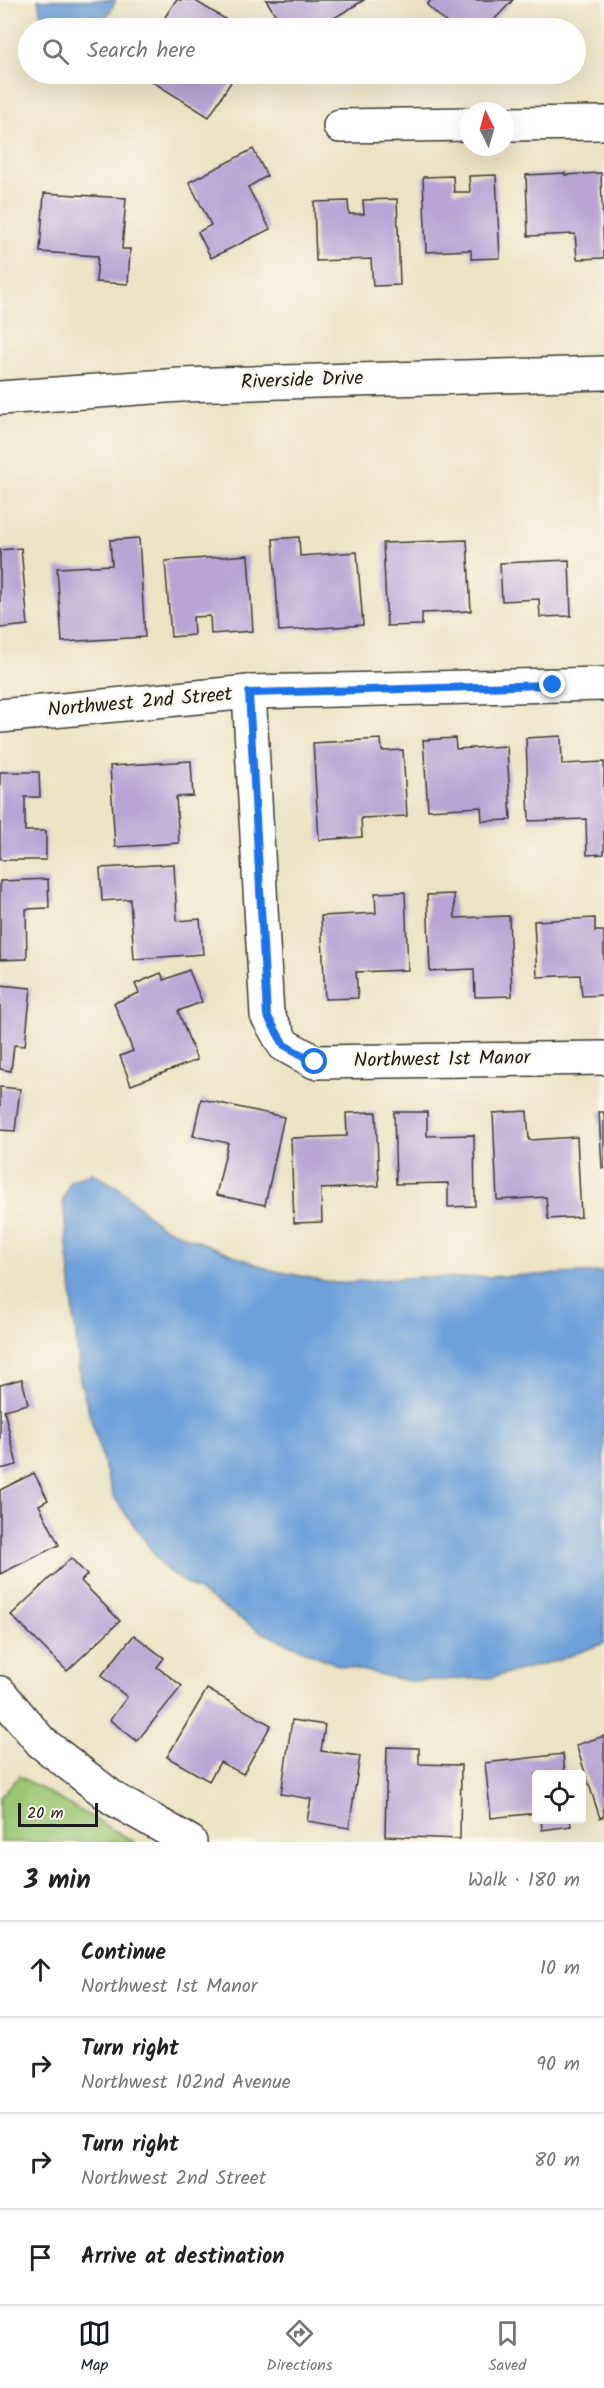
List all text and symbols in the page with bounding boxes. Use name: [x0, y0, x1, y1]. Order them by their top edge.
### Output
search box: [18, 18, 586, 84]
text: Search here: [87, 34, 195, 69]
icon: search: [39, 35, 72, 68]
north arrow: [460, 102, 514, 156]
street label: Riverside Drive: [240, 363, 364, 399]
route end: [539, 671, 565, 697]
street label: Northwest 2nd Street: [46, 679, 234, 727]
street label: Northwest 1st Manor: [353, 1042, 532, 1078]
route start: [301, 1048, 327, 1074]
map controls: [532, 1770, 586, 1824]
button: locate: [532, 1770, 586, 1824]
scale bar: [18, 1800, 98, 1828]
text: 20 m: [27, 1801, 63, 1826]
text: 3 min: [24, 1860, 91, 1902]
text: Walk · 180 m: [468, 1865, 580, 1897]
text: Continue: [81, 1936, 166, 1971]
icon: ahead: [24, 1953, 57, 1986]
text: 10 m: [540, 1953, 580, 1985]
text: Northwest 1st Manor: [81, 1971, 257, 2003]
text: Turn right: [81, 2032, 179, 2067]
icon: right: [24, 2049, 57, 2082]
text: 90 m: [536, 2049, 580, 2081]
text: Northwest 102nd Avenue: [81, 2067, 291, 2099]
text: Turn right: [81, 2128, 179, 2163]
icon: right: [24, 2145, 57, 2178]
text: 80 m: [534, 2145, 580, 2177]
text: Northwest 2nd Street: [81, 2163, 266, 2195]
text: Arrive at destination: [81, 2240, 284, 2275]
icon: arrive: [24, 2241, 57, 2274]
tab: Map: [78, 2317, 111, 2378]
tab: Directions: [266, 2317, 333, 2378]
tab: Saved: [488, 2317, 526, 2378]

